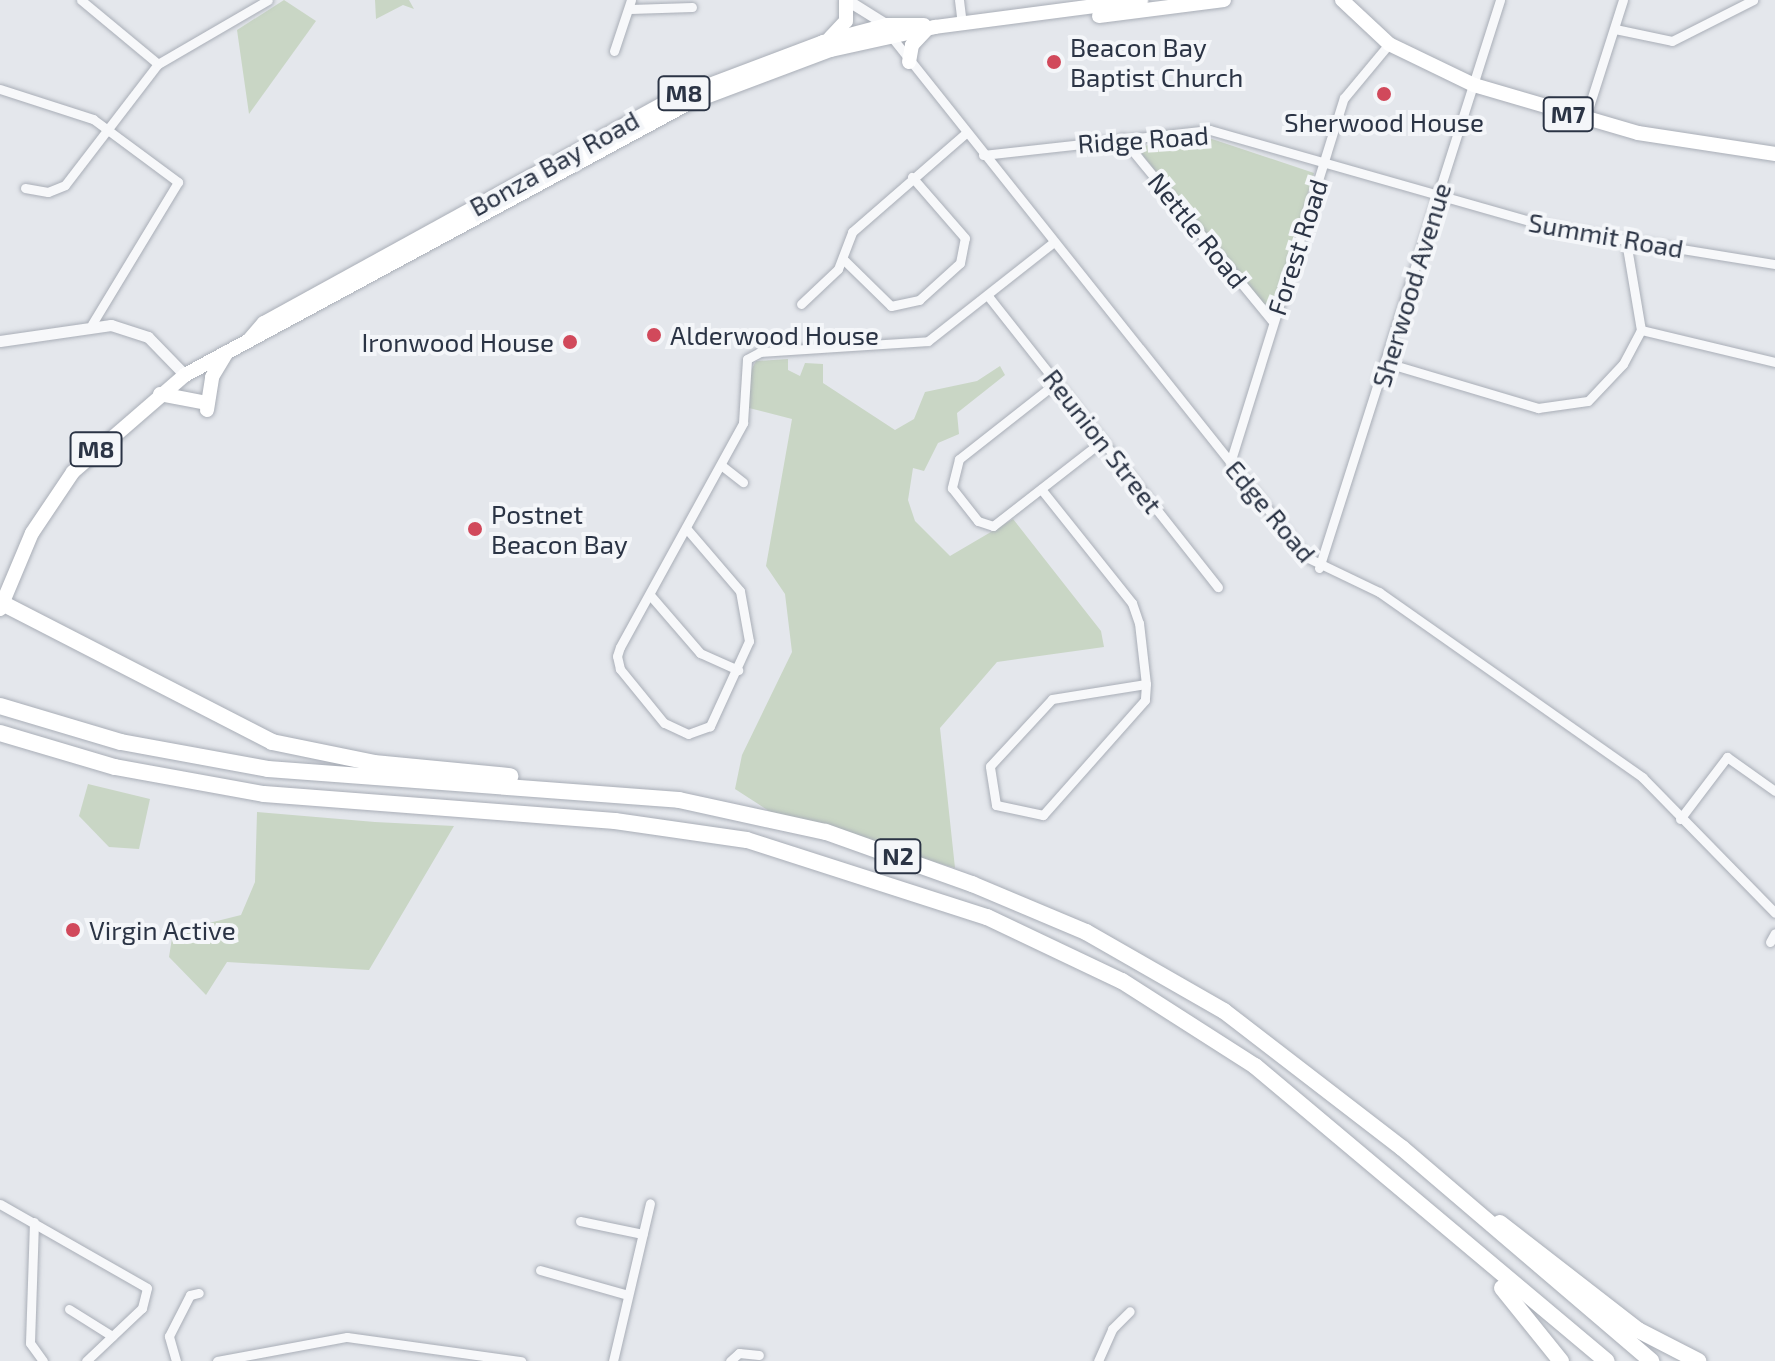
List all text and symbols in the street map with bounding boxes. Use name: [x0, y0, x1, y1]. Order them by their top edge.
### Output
place label: Beacon Bay Baptist Church: [1070, 31, 1243, 92]
marker: Beacon Bay Baptist Church: [1045, 53, 1063, 71]
road number: M8: [656, 73, 712, 113]
marker: Sherwood House: [1375, 85, 1393, 103]
road number: M7: [1542, 94, 1594, 134]
street label: Bonza Bay Road: [464, 104, 644, 222]
place label: Sherwood House: [1284, 106, 1484, 138]
street label: Ridge Road: [1076, 119, 1210, 159]
street label: Nettle Road: [1142, 166, 1254, 294]
street label: Forest Road: [1260, 175, 1334, 319]
street label: Sherwood Avenue: [1365, 179, 1457, 391]
street label: Summit Road: [1526, 206, 1686, 264]
place label: Alderwood House: [670, 319, 879, 351]
place label: Ironwood House: [362, 326, 554, 358]
marker: Alderwood House: [645, 326, 663, 344]
marker: Ironwood House: [561, 333, 579, 351]
street label: Reunion Street: [1037, 363, 1169, 519]
road number: M8: [68, 429, 124, 469]
street label: Edge Road: [1219, 454, 1323, 568]
place label: Postnet Beacon Bay: [491, 498, 628, 560]
marker: Postnet Beacon Bay: [466, 520, 484, 538]
road number: N2: [874, 836, 922, 876]
place label: Virgin Active: [89, 914, 236, 946]
marker: Virgin Active: [64, 921, 82, 939]

